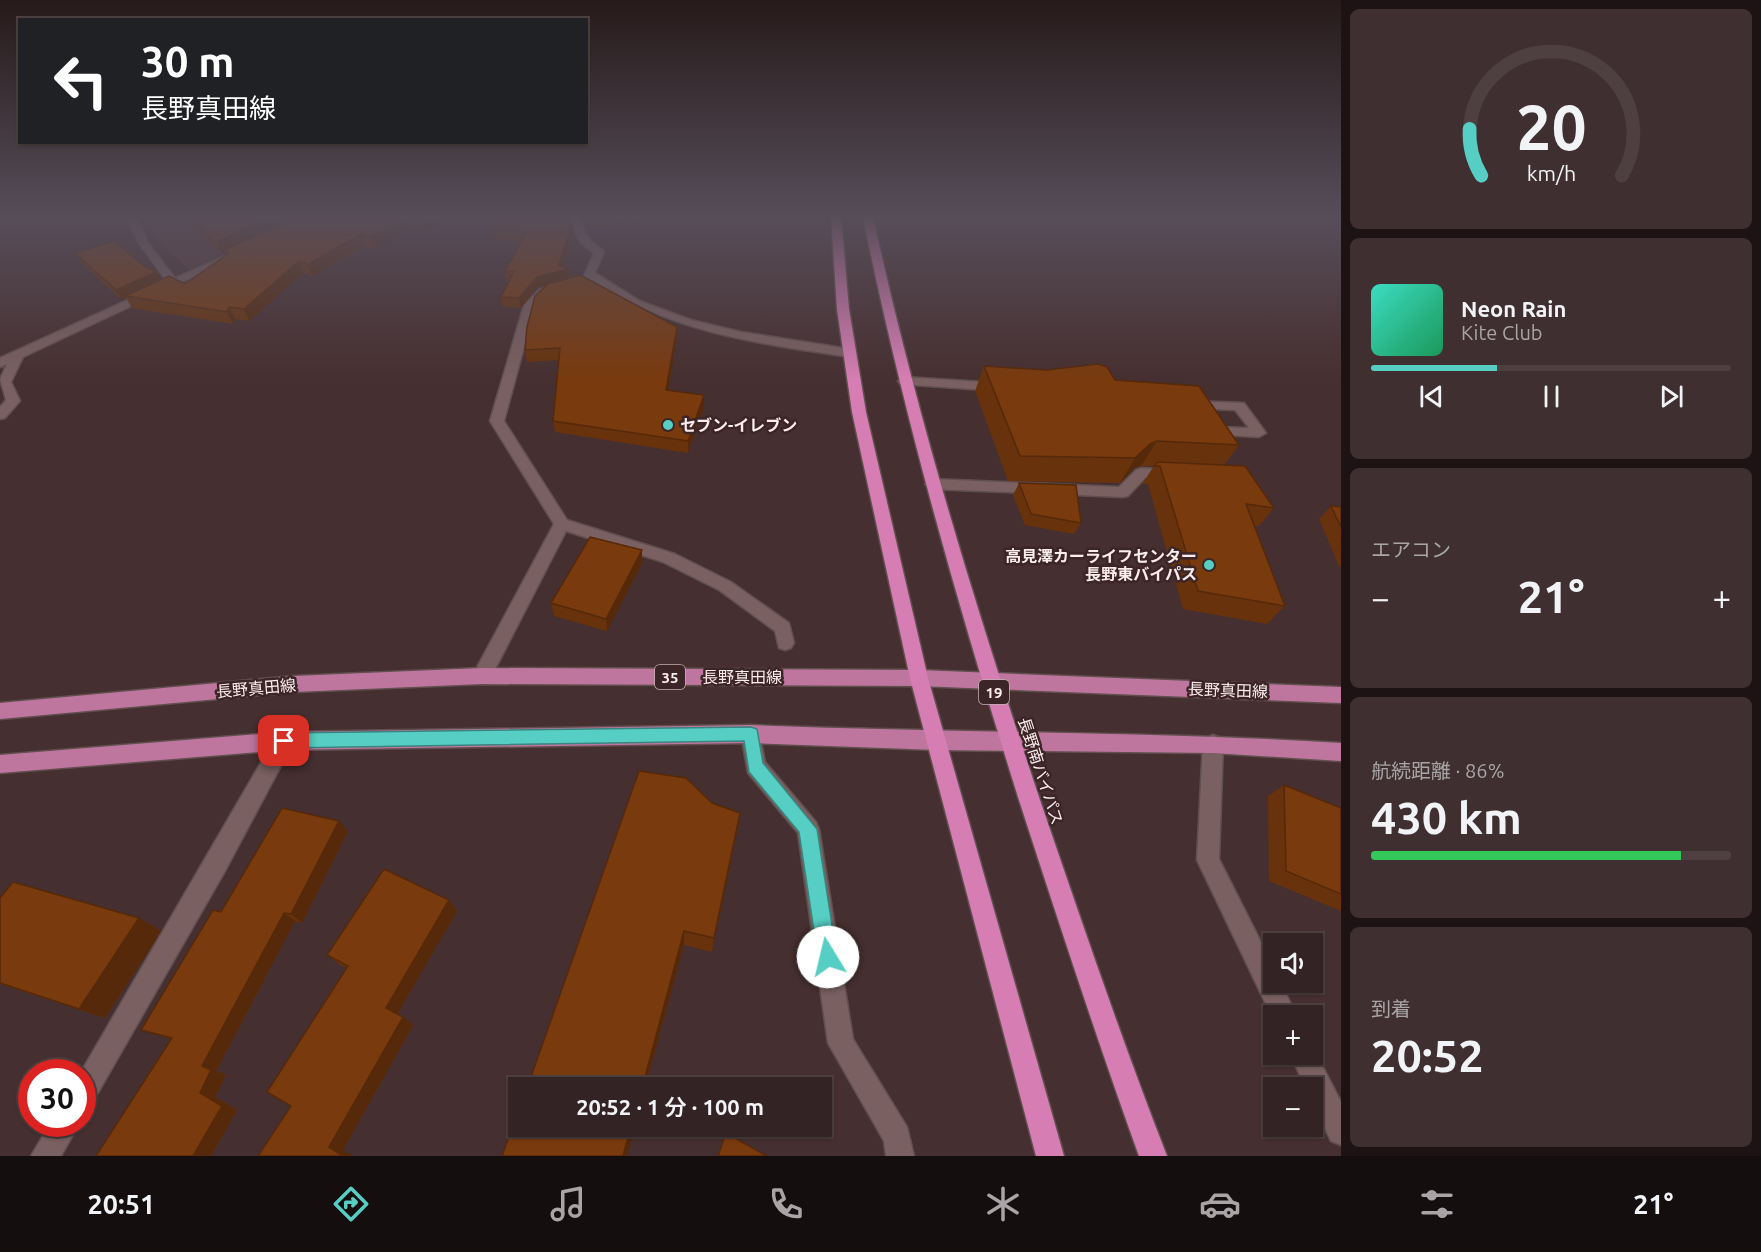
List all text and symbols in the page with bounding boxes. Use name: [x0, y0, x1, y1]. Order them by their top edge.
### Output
text: 30 m: [141, 38, 235, 85]
icon: left: [42, 42, 120, 120]
text: 20: [1516, 92, 1586, 162]
text: 長野真田線: [141, 93, 276, 123]
text: km/h: [1526, 162, 1576, 186]
text: Neon Rain: [1461, 296, 1566, 321]
text: Kite Club: [1461, 321, 1543, 344]
icon: previous: [1415, 380, 1448, 413]
icon: pause: [1535, 380, 1568, 413]
icon: next: [1655, 380, 1688, 413]
place label: セブン-イレブン: [680, 416, 797, 434]
marker: セブン-イレブン: [661, 418, 675, 432]
text: エアコン: [1371, 538, 1451, 561]
place label: 高見澤カーライフセンター 長野東バイパス: [1005, 547, 1197, 583]
marker: 高見澤カーライフセンター 長野東バイパス: [1202, 558, 1216, 572]
text: 21°: [1518, 571, 1584, 622]
text: −: [1371, 579, 1390, 616]
text: +: [1712, 579, 1731, 616]
road number: 35: [655, 665, 685, 689]
street label: 長野真田線: [702, 668, 782, 686]
street label: 長野真田線: [215, 676, 297, 700]
road number: 19: [979, 680, 1009, 704]
street label: 長野真田線: [1188, 680, 1268, 700]
pin: [258, 715, 309, 766]
street label: 長野南バイパス: [1015, 715, 1067, 827]
icon: arrive: [267, 724, 300, 757]
text: 航続距離 · 86%: [1371, 759, 1504, 782]
text: 430 km: [1371, 792, 1522, 843]
position arrow: [796, 925, 860, 989]
map controls: [1263, 933, 1323, 1137]
button: sound: [1263, 933, 1323, 993]
text: 到着: [1371, 997, 1411, 1020]
button: +: [1263, 1005, 1323, 1065]
text: 20:52: [1371, 1030, 1484, 1081]
speed limit sign: 30: [18, 1059, 96, 1137]
button: −: [1263, 1077, 1323, 1137]
text: 20:52 · 1 分 · 100 m: [576, 1094, 764, 1119]
icon: directions: [330, 1183, 372, 1225]
icon: music: [547, 1183, 589, 1225]
icon: phone: [765, 1183, 807, 1225]
icon: climate: [982, 1183, 1024, 1225]
icon: car: [1199, 1183, 1241, 1225]
icon: filters: [1416, 1183, 1458, 1225]
text: 20:51: [88, 1189, 155, 1219]
text: 21°: [1633, 1189, 1673, 1219]

